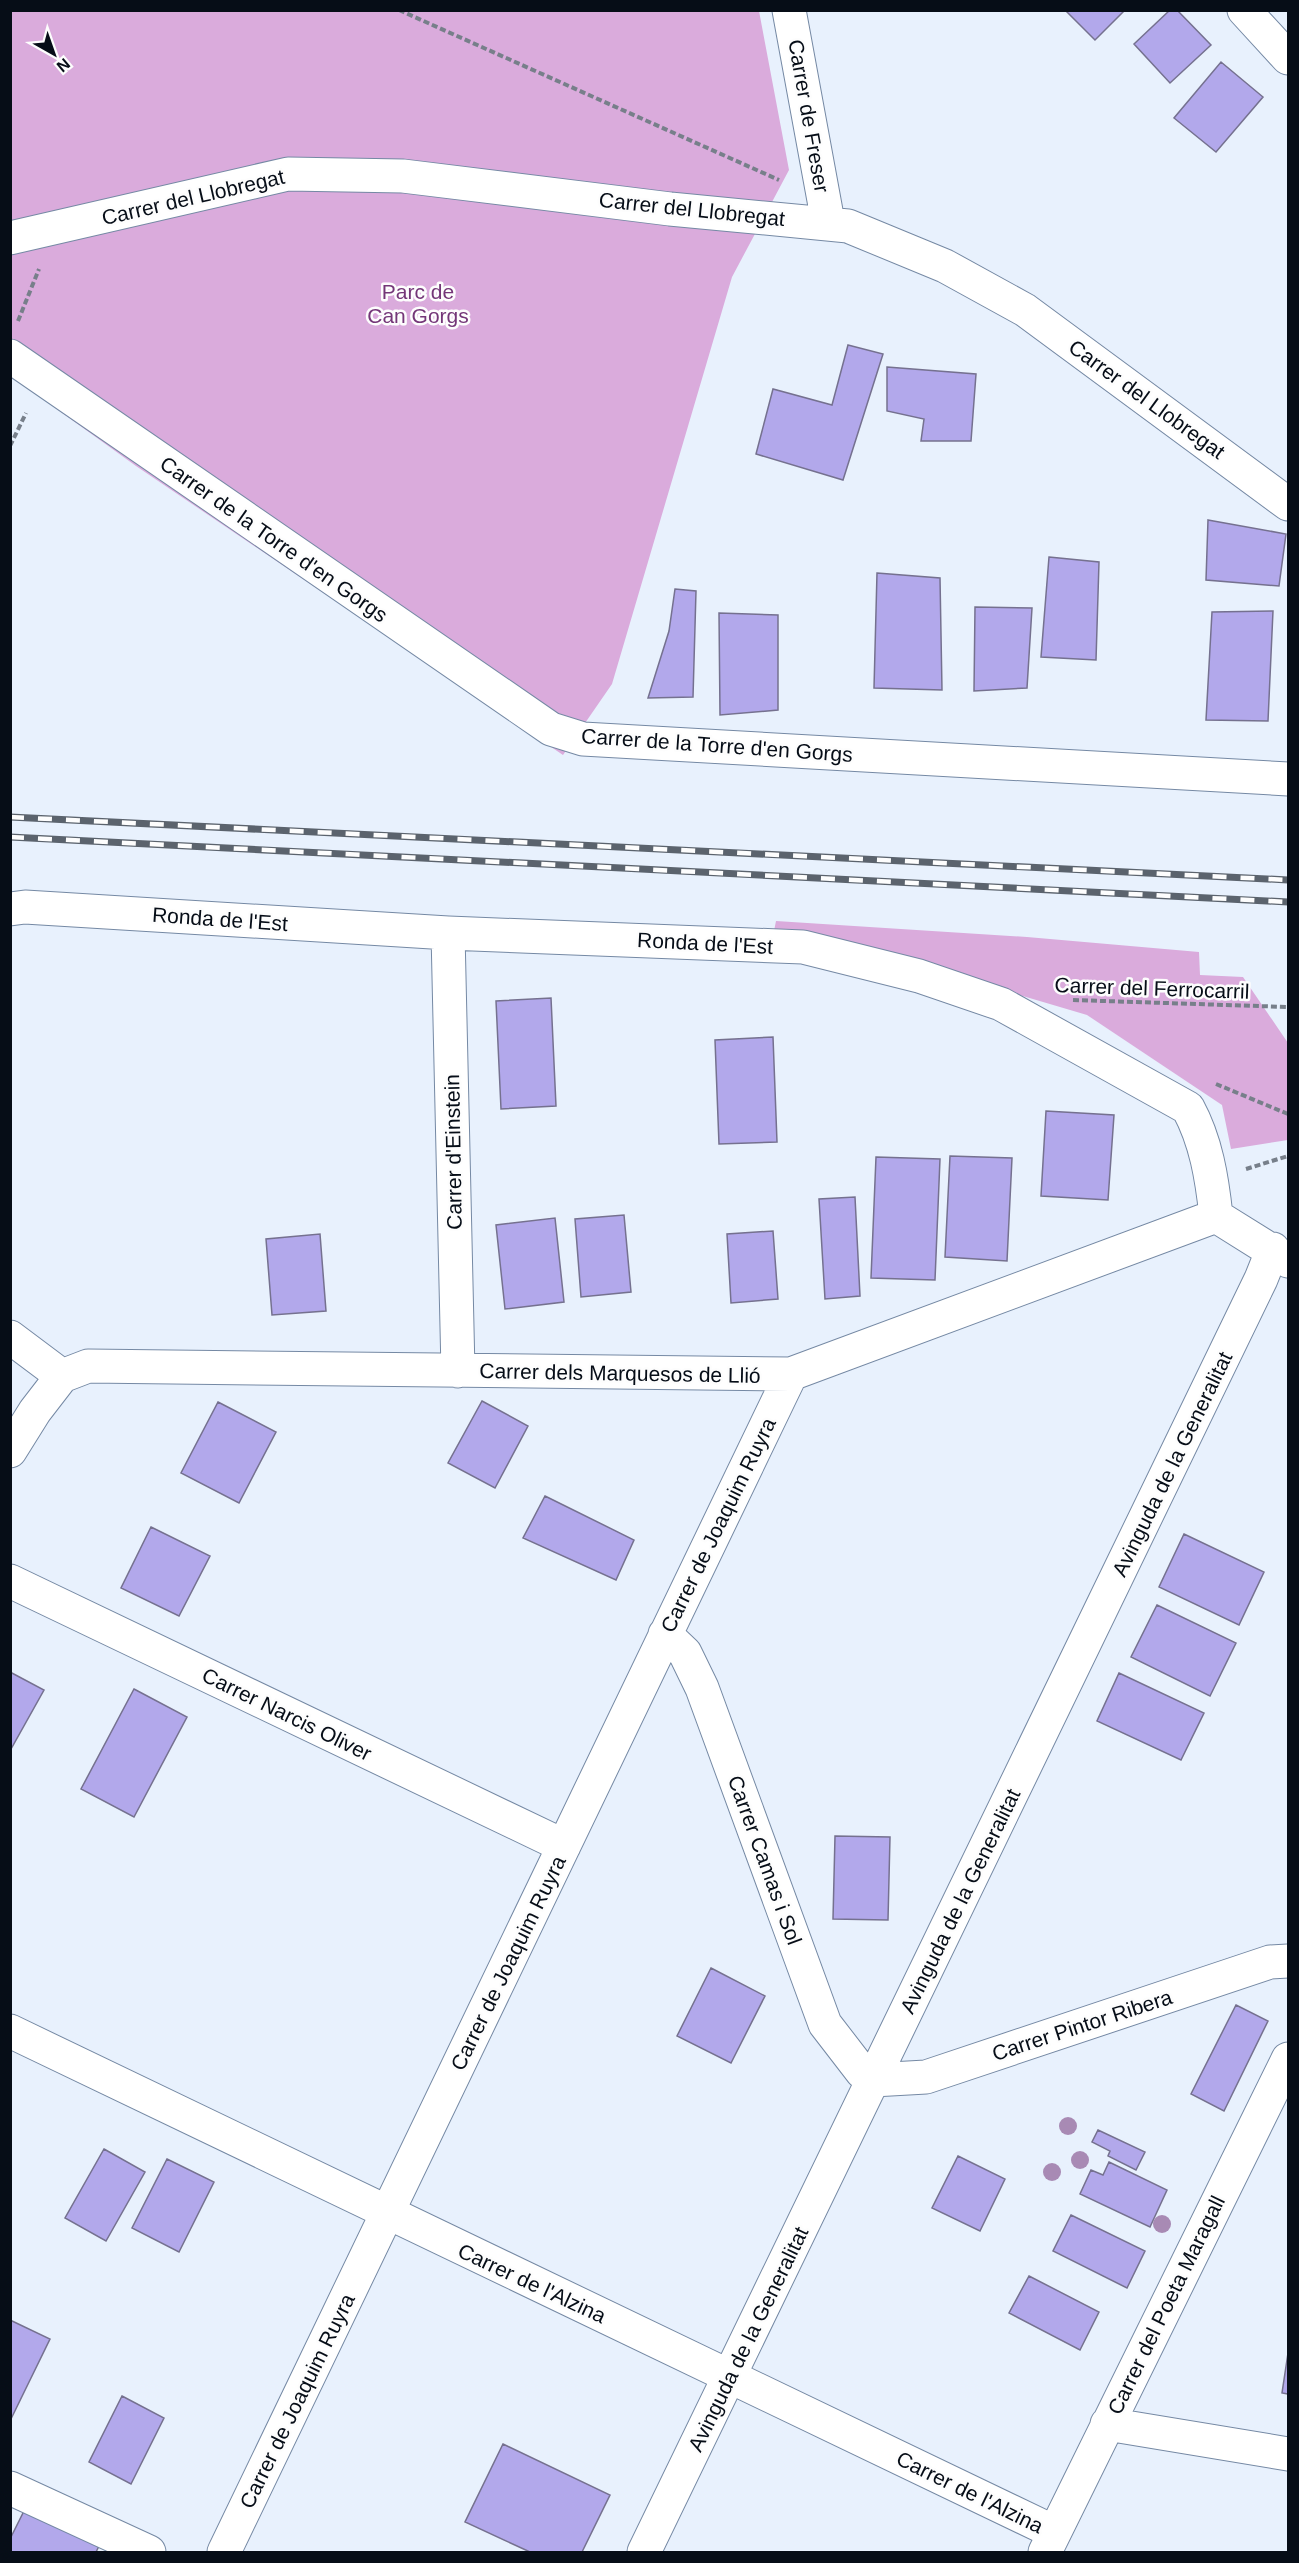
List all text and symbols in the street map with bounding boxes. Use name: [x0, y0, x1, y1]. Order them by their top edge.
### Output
north arrow: [24, 24, 84, 84]
street label: Carrer de Freser: [784, 38, 834, 194]
text: N: [53, 55, 73, 75]
street label: Carrer del Llobregat: [99, 165, 287, 229]
street label: Carrer del Llobregat: [598, 188, 786, 230]
park label: Parc de Can Gorgs: [367, 280, 469, 327]
street label: Carrer del Llobregat: [1065, 335, 1229, 463]
street label: Carrer de la Torre d'en Gorgs: [156, 452, 392, 626]
street label: Carrer de la Torre d'en Gorgs: [580, 724, 854, 766]
street label: Ronda de l'Est: [151, 903, 289, 935]
street label: Ronda de l'Est: [637, 928, 774, 958]
street label: Carrer del Ferrocarril: [1054, 973, 1250, 1003]
street label: Carrer d'Einstein: [440, 1074, 466, 1230]
street label: Avinguda de la Generalitat: [1107, 1348, 1237, 1580]
street label: Carrer dels Marquesos de Llió: [479, 1359, 761, 1387]
street label: Carrer de Joaquim Ruyra: [656, 1414, 780, 1636]
street label: Carrer Narcis Oliver: [199, 1663, 375, 1765]
street label: Carrer Camas i Sol: [724, 1772, 806, 1948]
street label: Avinguda de la Generalitat: [895, 1785, 1025, 2017]
street label: Carrer de Joaquim Ruyra: [446, 1852, 570, 2074]
street label: Carrer Pintor Ribera: [989, 1985, 1175, 2065]
street label: Carrer del Poeta Maragall: [1103, 2192, 1229, 2418]
street label: Avinguda de la Generalitat: [683, 2223, 813, 2455]
street label: Carrer de l'Alzina: [454, 2239, 610, 2327]
street label: Carrer de Joaquim Ruyra: [235, 2290, 359, 2512]
street label: Carrer de l'Alzina: [893, 2447, 1047, 2538]

